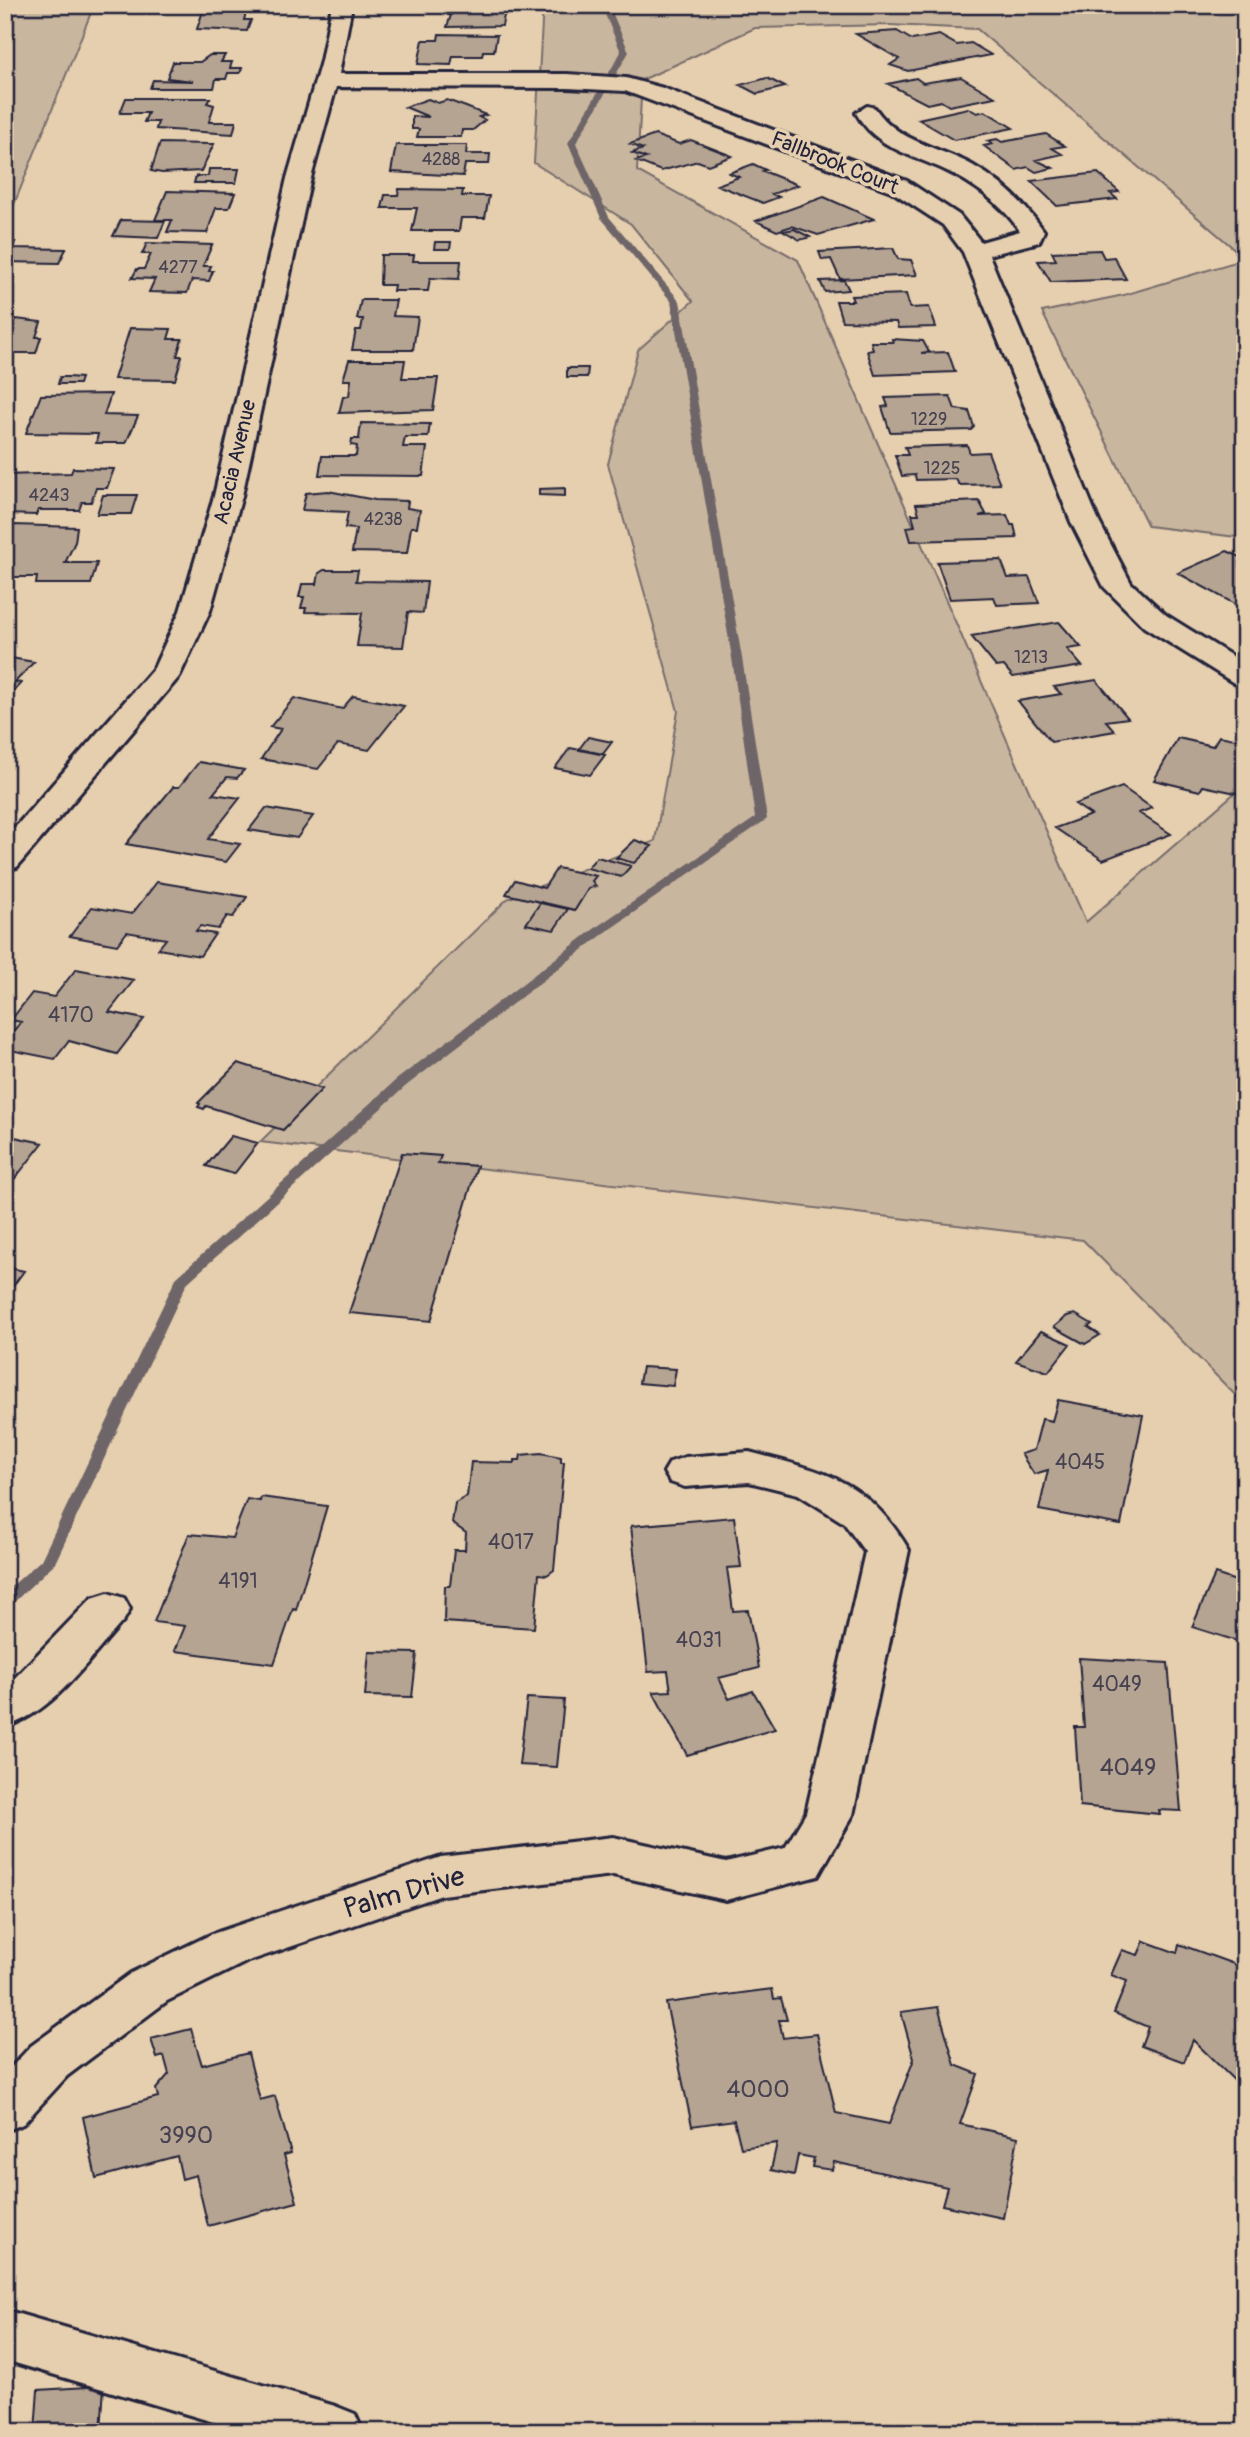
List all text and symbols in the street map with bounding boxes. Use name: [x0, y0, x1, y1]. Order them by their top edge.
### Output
street label: Fallbrook Court: [767, 125, 903, 201]
house number: 4288: [422, 148, 460, 171]
house number: 4277: [158, 256, 198, 279]
street label: Acacia Avenue: [208, 396, 263, 527]
house number: 1229: [911, 408, 947, 431]
house number: 1225: [924, 457, 960, 480]
house number: 4243: [29, 484, 70, 507]
house number: 4238: [363, 508, 403, 531]
house number: 1213: [1014, 646, 1048, 669]
house number: 4170: [48, 1002, 94, 1029]
house number: 4045: [1055, 1449, 1105, 1476]
house number: 4017: [488, 1529, 534, 1556]
house number: 4191: [218, 1568, 258, 1595]
house number: 4031: [676, 1627, 722, 1654]
house number: 4049: [1092, 1671, 1142, 1698]
house number: 4049: [1100, 1753, 1156, 1782]
street label: Palm Drive: [339, 1859, 469, 1927]
house number: 4000: [726, 2075, 790, 2104]
house number: 3990: [159, 2121, 213, 2150]

